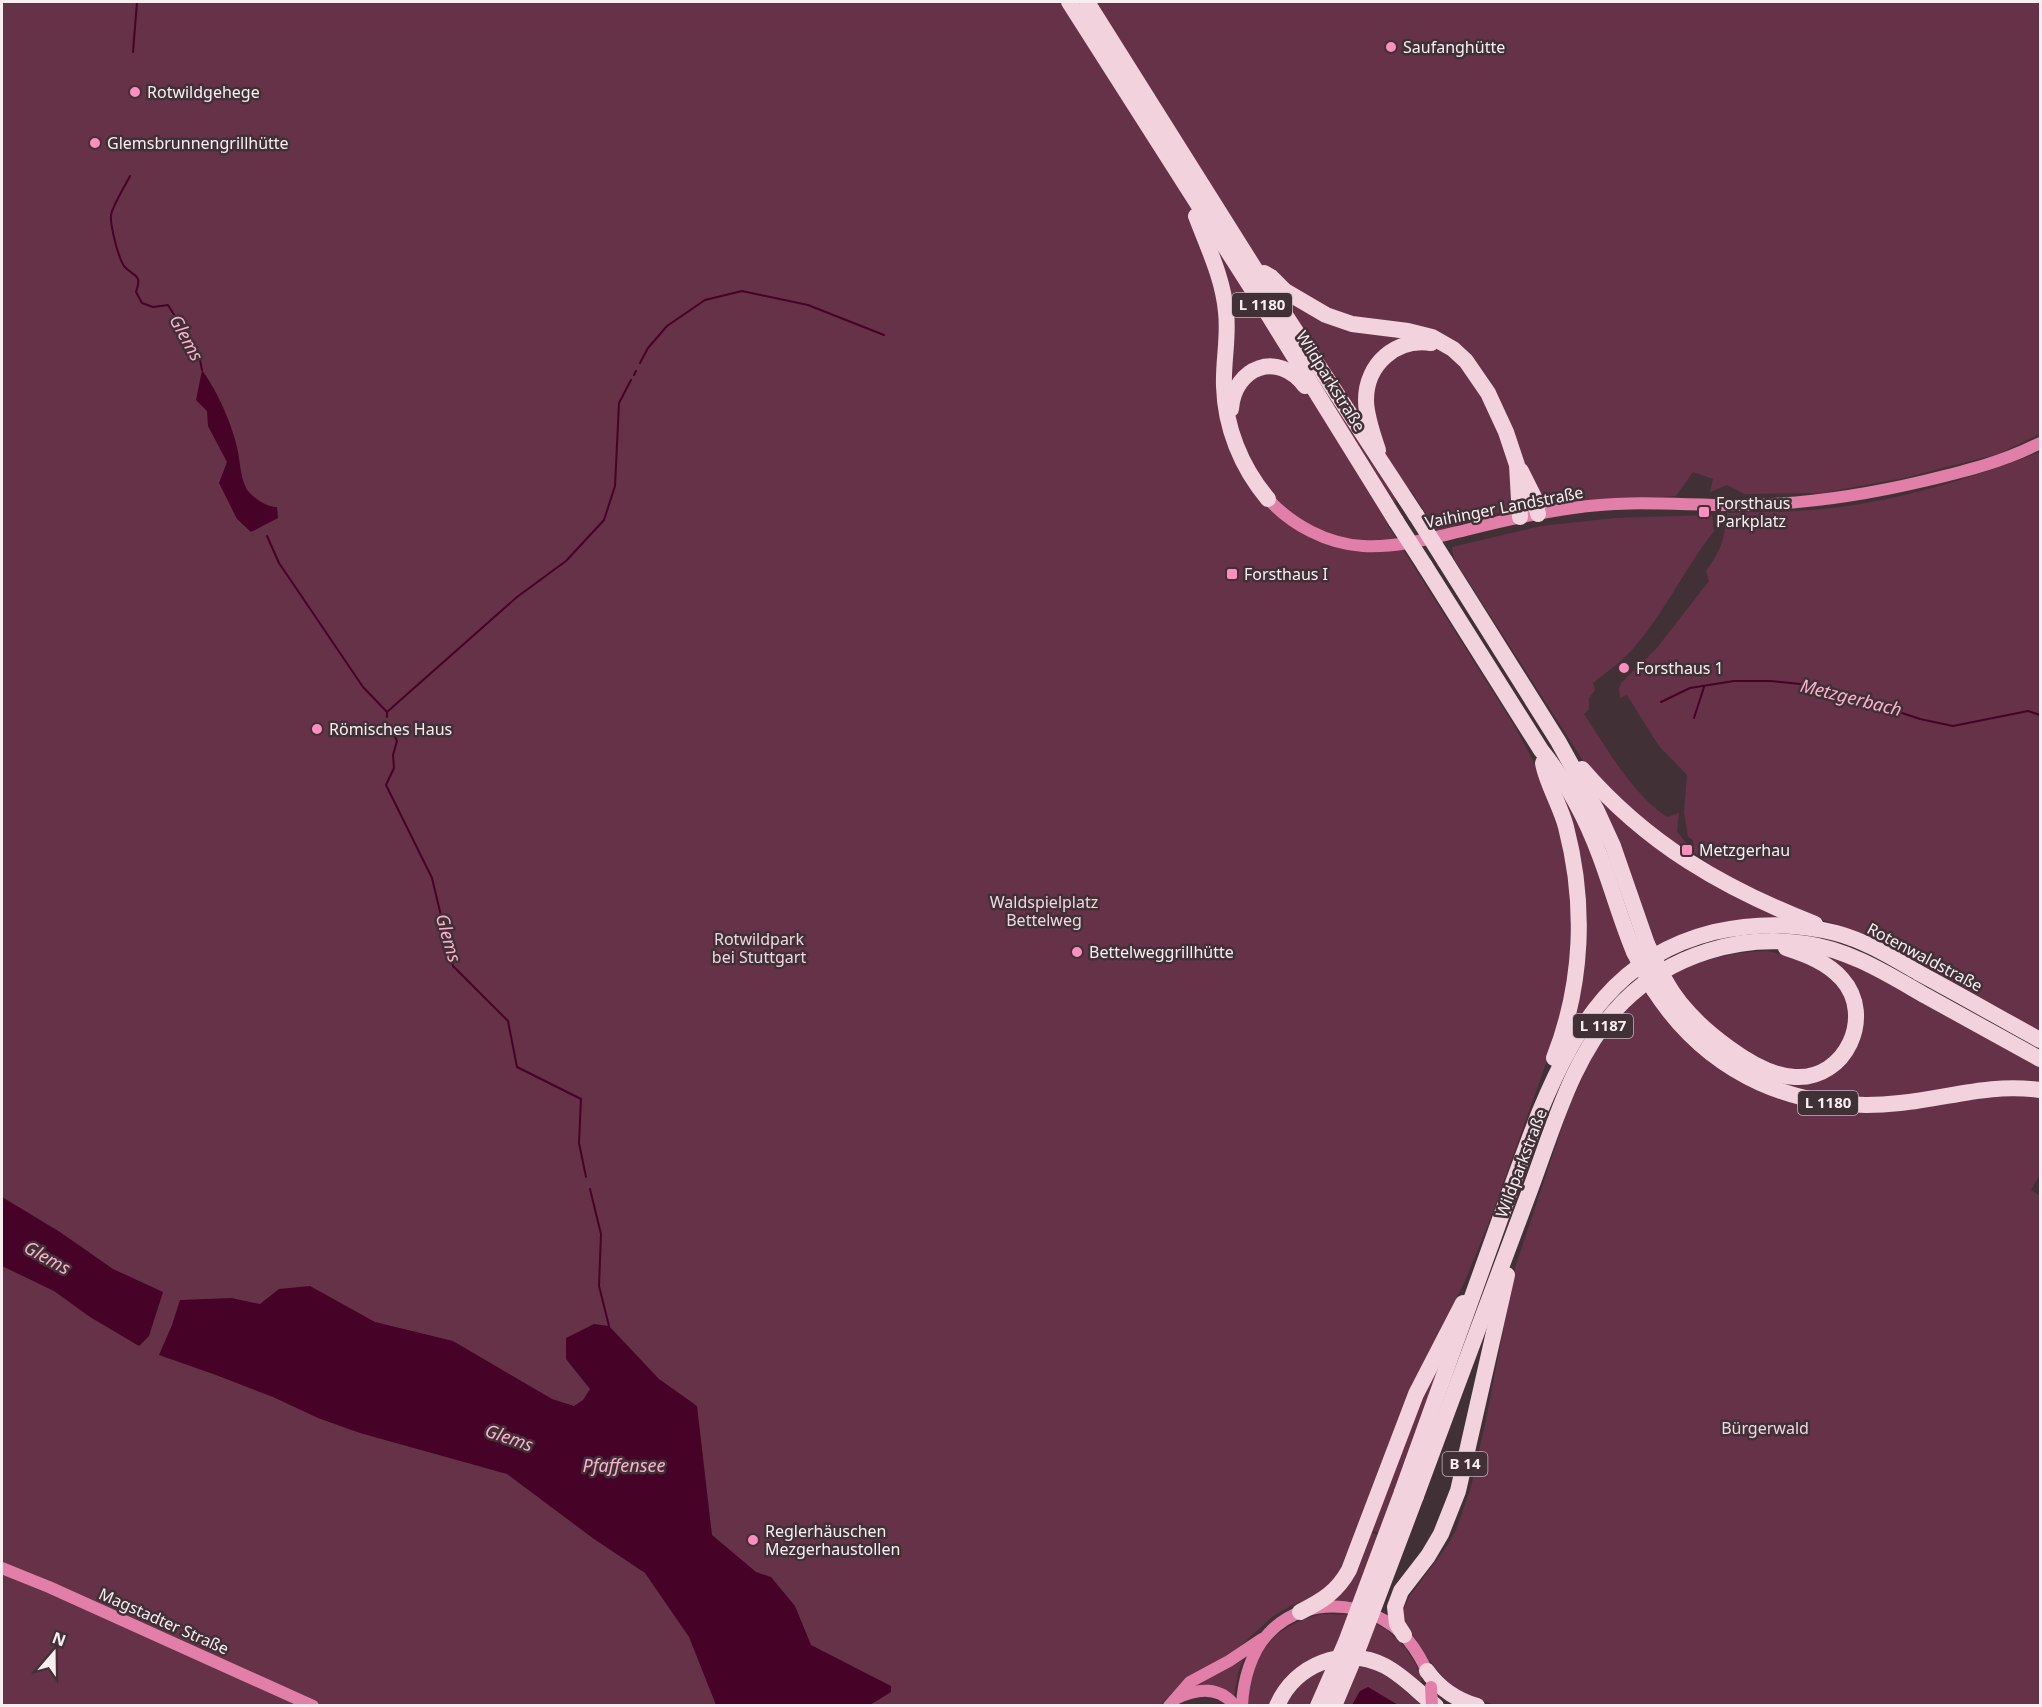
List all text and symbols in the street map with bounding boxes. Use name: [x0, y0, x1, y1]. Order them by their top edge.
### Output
place label: Saufanghütte: [1403, 36, 1505, 58]
marker: Saufanghütte: [1384, 40, 1398, 54]
place label: Rotwildgehege: [147, 81, 260, 103]
marker: Rotwildgehege: [128, 85, 142, 99]
place label: Glemsbrunnengrillhütte: [107, 132, 289, 154]
marker: Glemsbrunnengrillhütte: [88, 136, 102, 150]
road number: L 1180: [1232, 293, 1292, 317]
water label: Glems: [164, 310, 209, 365]
street label: Wildparkstraße: [1291, 327, 1371, 435]
street label: Vaihinger Landstraße: [1423, 481, 1585, 533]
place label: Forsthaus Parkplatz: [1716, 492, 1790, 532]
marker: Forsthaus Parkplatz: [1697, 505, 1711, 519]
place label: Forsthaus I: [1244, 563, 1328, 585]
marker: Forsthaus I: [1225, 567, 1239, 581]
place label: Forsthaus 1: [1636, 657, 1724, 679]
marker: Forsthaus 1: [1617, 661, 1631, 675]
water label: Metzgerbach: [1798, 673, 1905, 721]
place label: Römisches Haus: [329, 718, 452, 740]
marker: Römisches Haus: [310, 722, 324, 736]
place label: Metzgerhau: [1699, 839, 1790, 861]
marker: Metzgerhau: [1680, 843, 1694, 857]
park label: Waldspielplatz Bettelweg: [990, 891, 1098, 931]
water label: Glems: [431, 911, 467, 965]
street label: Rotenwaldstraße: [1863, 917, 1987, 997]
park label: Rotwildpark bei Stuttgart: [712, 928, 806, 968]
place label: Bettelweggrillhütte: [1089, 941, 1234, 963]
marker: Bettelweggrillhütte: [1070, 945, 1084, 959]
road number: L 1187: [1573, 1014, 1633, 1038]
road number: L 1180: [1798, 1091, 1858, 1115]
street label: Wildparkstraße: [1490, 1105, 1552, 1221]
water label: Glems: [20, 1235, 75, 1280]
park label: Bürgerwald: [1721, 1417, 1809, 1439]
water label: Glems: [482, 1418, 537, 1457]
road number: B 14: [1442, 1452, 1488, 1476]
water label: Pfaffensee: [583, 1453, 665, 1477]
place label: Reglerhäuschen Mezgerhaustollen: [765, 1520, 900, 1560]
marker: Reglerhäuschen Mezgerhaustollen: [746, 1533, 760, 1547]
street label: Magstadter Straße: [96, 1582, 232, 1660]
north arrow: [24, 1623, 84, 1683]
text: N: [49, 1626, 69, 1651]

